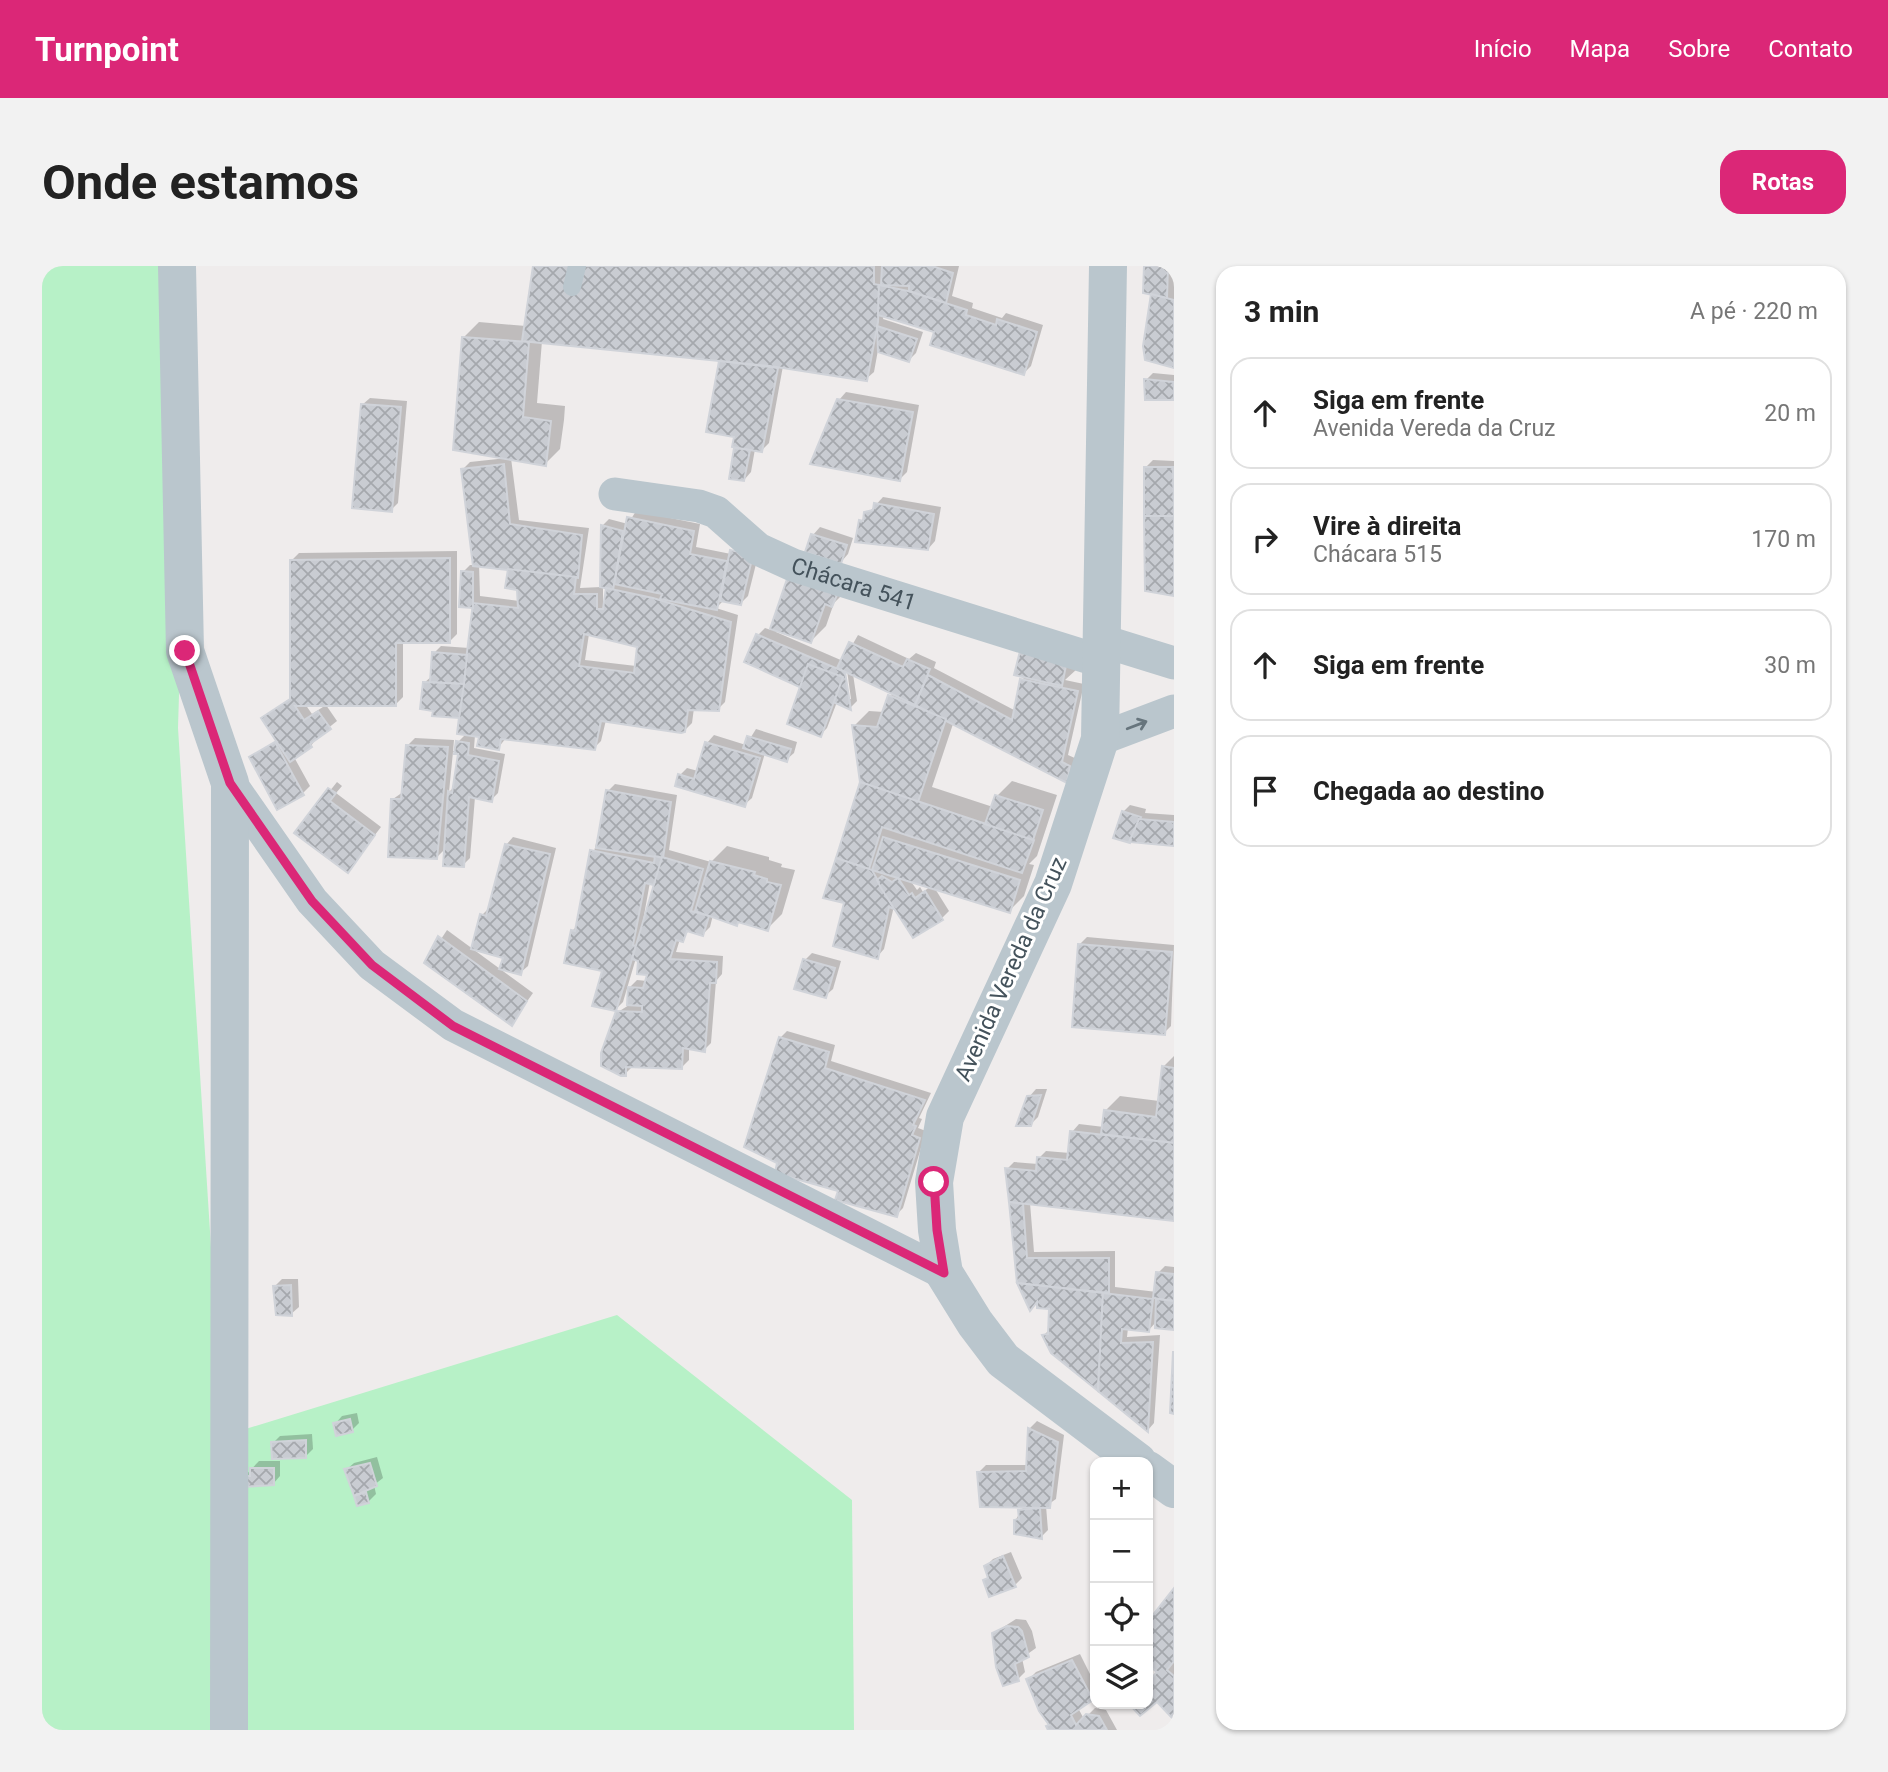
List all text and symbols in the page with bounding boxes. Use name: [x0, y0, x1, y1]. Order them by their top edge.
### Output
text: Turnpoint: [35, 30, 179, 69]
text: Início: [1474, 35, 1532, 63]
text: Mapa: [1570, 35, 1630, 63]
text: Sobre: [1668, 35, 1730, 63]
text: Contato: [1768, 35, 1853, 63]
button: Rotas: [1720, 150, 1846, 214]
text: Onde estamos: [42, 154, 359, 211]
text: 3 min: [1244, 294, 1319, 329]
text: A pé · 220 m: [1690, 298, 1818, 325]
text: Siga em frente: [1313, 385, 1484, 415]
icon: ahead: [1246, 394, 1284, 432]
text: 20 m: [1764, 400, 1816, 427]
text: Avenida Vereda da Cruz: [1313, 415, 1555, 442]
text: Vire à direita: [1313, 511, 1461, 541]
icon: right: [1246, 520, 1284, 558]
text: 170 m: [1751, 526, 1816, 553]
text: Chácara 515: [1313, 541, 1442, 568]
street label: Chácara 541: [788, 552, 919, 616]
route end: [169, 635, 200, 666]
icon: ahead: [1246, 646, 1284, 684]
text: Siga em frente: [1313, 650, 1484, 680]
text: 30 m: [1764, 652, 1816, 679]
one-way arrow: [1125, 717, 1147, 730]
icon: arrive: [1246, 772, 1284, 810]
text: Chegada ao destino: [1313, 776, 1544, 806]
street label: Avenida Vereda da Cruz: [949, 853, 1073, 1085]
route start: [918, 1166, 949, 1197]
map controls: [1090, 1457, 1153, 1709]
button: +: [1090, 1457, 1153, 1520]
button: −: [1090, 1520, 1153, 1583]
button: locate: [1090, 1583, 1153, 1646]
button: layers: [1090, 1646, 1153, 1709]

